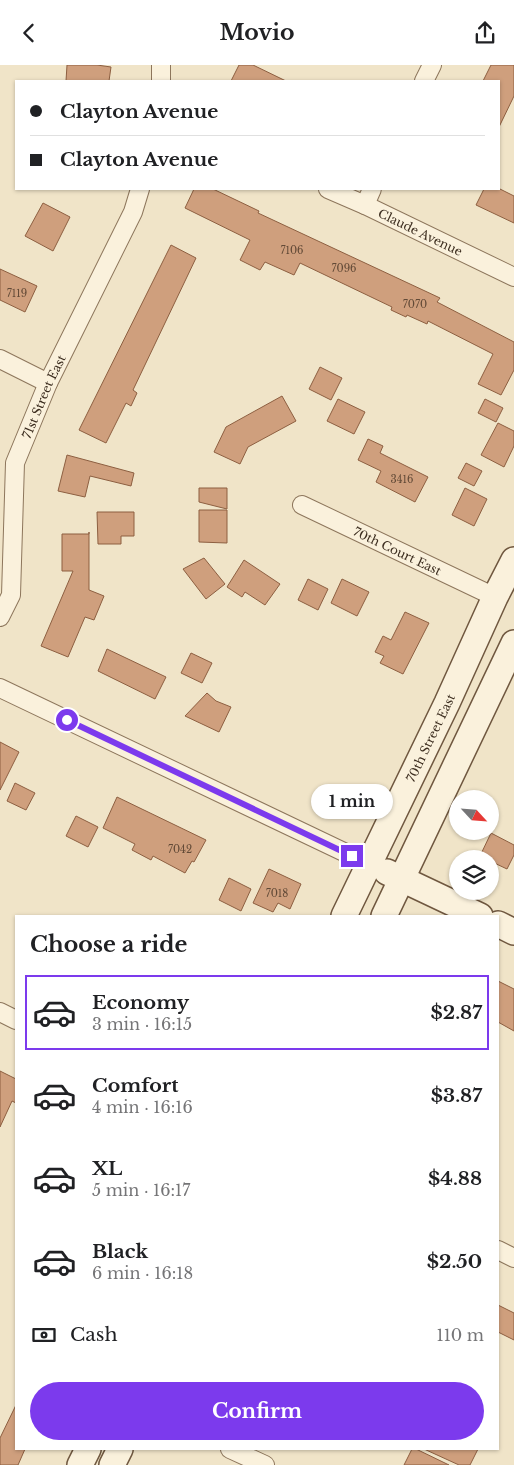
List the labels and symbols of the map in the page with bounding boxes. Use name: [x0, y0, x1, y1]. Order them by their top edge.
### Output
street label: Claude Avenue: [376, 205, 465, 259]
house number: 7106: [280, 244, 304, 257]
house number: 7096: [331, 262, 357, 275]
house number: 7119: [7, 287, 27, 300]
house number: 7070: [403, 298, 427, 311]
street label: 71st Street East: [19, 352, 69, 441]
house number: 3416: [391, 473, 413, 486]
street label: 70th Court East: [351, 523, 444, 578]
street label: 70th Street East: [403, 691, 458, 784]
route start: [56, 709, 78, 731]
callout: 1 min: [311, 783, 393, 819]
north arrow: [449, 790, 499, 840]
house number: 7042: [168, 843, 192, 856]
route end: [341, 845, 363, 867]
house number: 7018: [266, 887, 288, 900]

